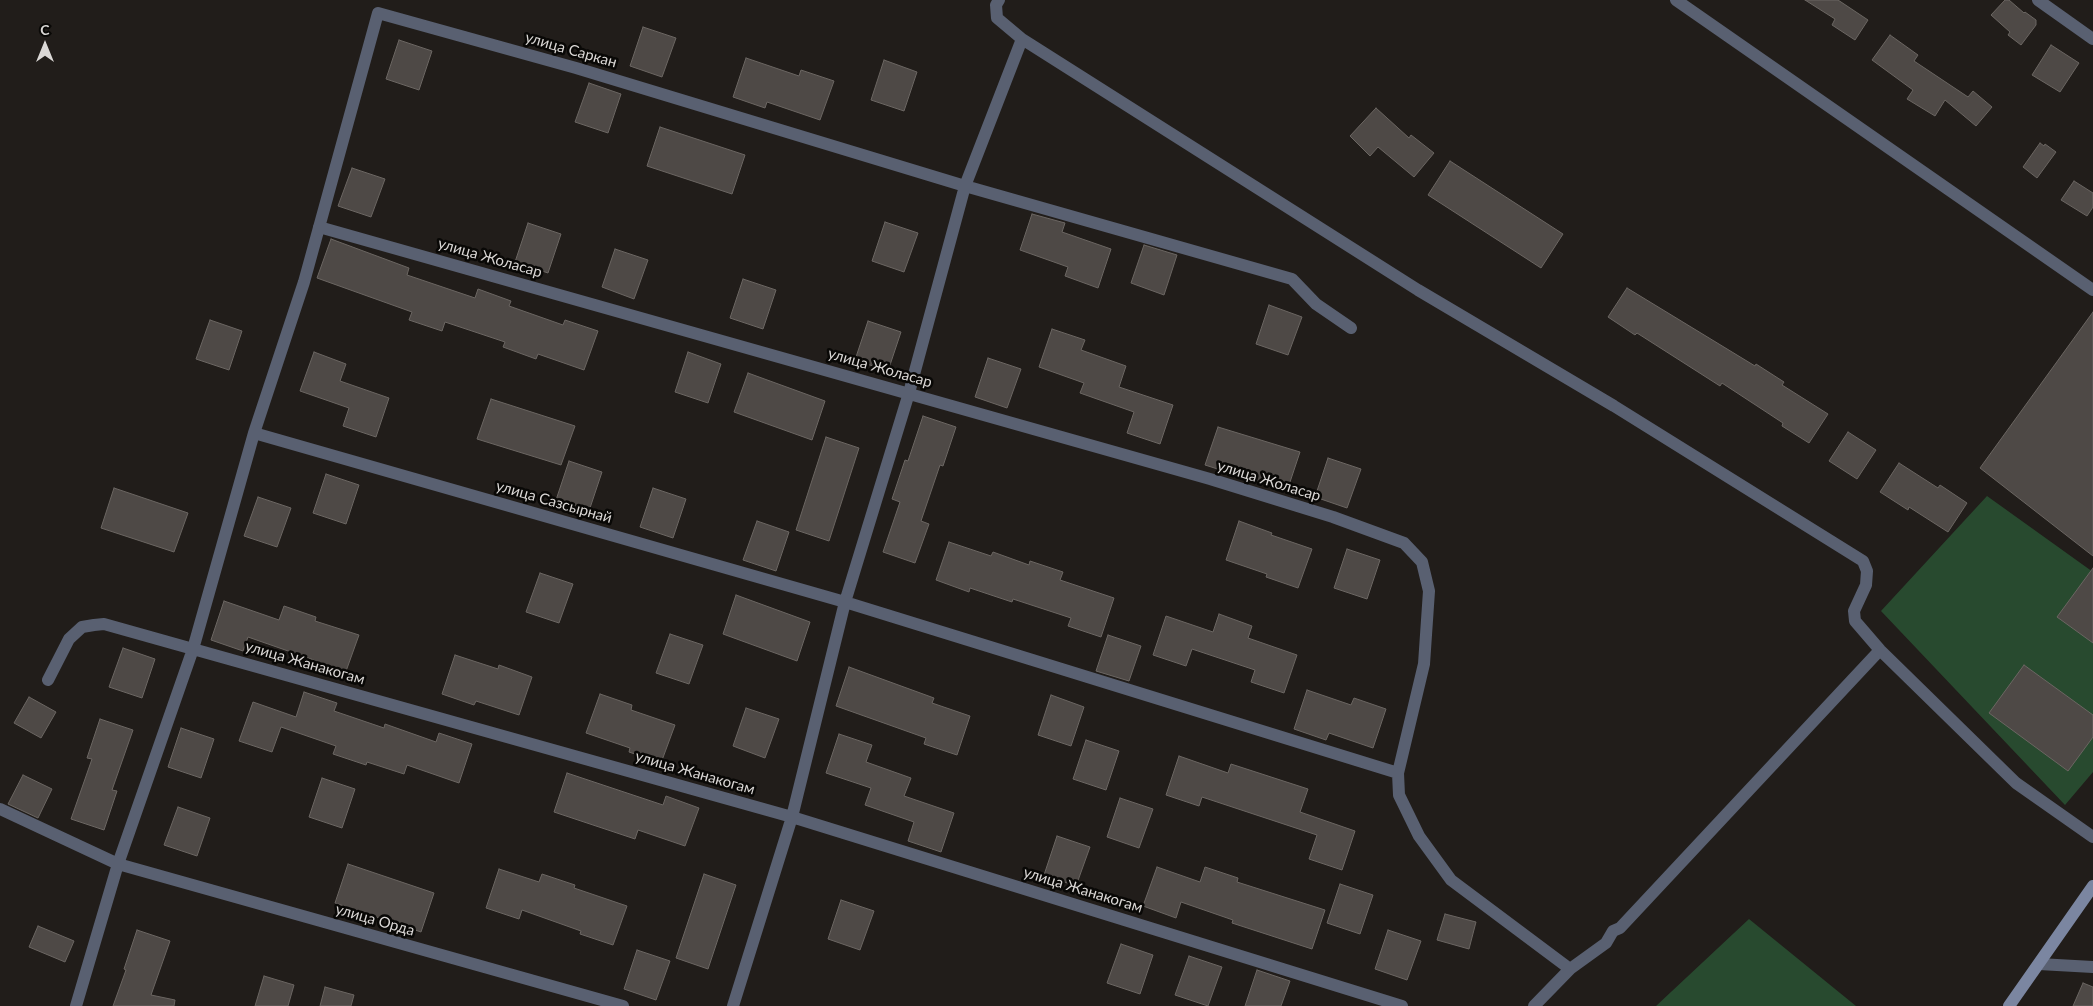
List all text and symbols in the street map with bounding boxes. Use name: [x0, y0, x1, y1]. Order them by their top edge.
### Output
north arrow: [20, 20, 70, 70]
text: С: [40, 21, 50, 38]
street label: улица Саркан: [523, 28, 619, 72]
street label: улица Жоласар: [436, 235, 544, 281]
street label: улица Жоласар: [826, 345, 934, 391]
street label: улица Жоласар: [1215, 457, 1323, 505]
street label: улица Сазсырнай: [494, 477, 614, 527]
street label: улица Жанакогам: [243, 637, 367, 689]
street label: улица Жанакогам: [633, 747, 757, 799]
street label: улица Жанакогам: [1021, 863, 1145, 917]
street label: улица Орда: [333, 900, 417, 940]

